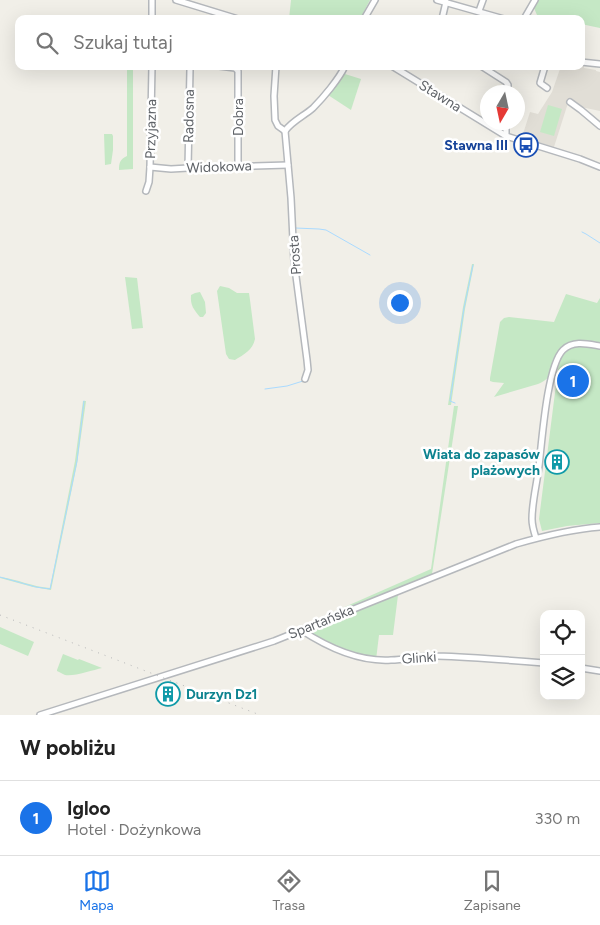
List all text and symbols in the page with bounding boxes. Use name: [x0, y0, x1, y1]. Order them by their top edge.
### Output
search box: [15, 15, 585, 70]
icon: search: [33, 29, 61, 57]
text: Szukaj tutaj: [73, 31, 173, 54]
street label: Stawna: [416, 76, 464, 116]
north arrow: [480, 85, 525, 130]
street label: Radosna: [180, 89, 198, 143]
street label: Dobra: [230, 98, 247, 136]
street label: Przyjazna: [142, 99, 160, 159]
bus stop icon: Stawna III: [513, 132, 539, 158]
place label: Stawna III: [444, 137, 508, 154]
street label: Widokowa: [186, 157, 252, 177]
street label: Prosta: [285, 235, 305, 275]
your location: [387, 290, 413, 316]
pin: 1: [557, 362, 589, 400]
place label: Wiata do zapasów plażowych: [423, 446, 540, 479]
building icon: Wiata do zapasów plażowych: [544, 449, 570, 475]
street label: Spartańska: [286, 601, 356, 643]
map controls: [540, 610, 585, 700]
button: locate: [540, 610, 585, 655]
street label: Glinki: [401, 648, 437, 668]
button: layers: [540, 655, 585, 700]
building icon: Durzyn Dz1: [155, 681, 181, 707]
place label: Durzyn Dz1: [186, 686, 257, 703]
text: W pobliżu: [20, 735, 116, 760]
text: Igloo: [67, 797, 111, 820]
text: 1: [33, 809, 39, 828]
text: 330 m: [535, 809, 580, 828]
text: Hotel · Dożynkowa: [67, 820, 201, 839]
tab: Mapa: [79, 867, 114, 914]
tab: Trasa: [273, 867, 305, 914]
tab: Zapisane: [464, 867, 521, 914]

